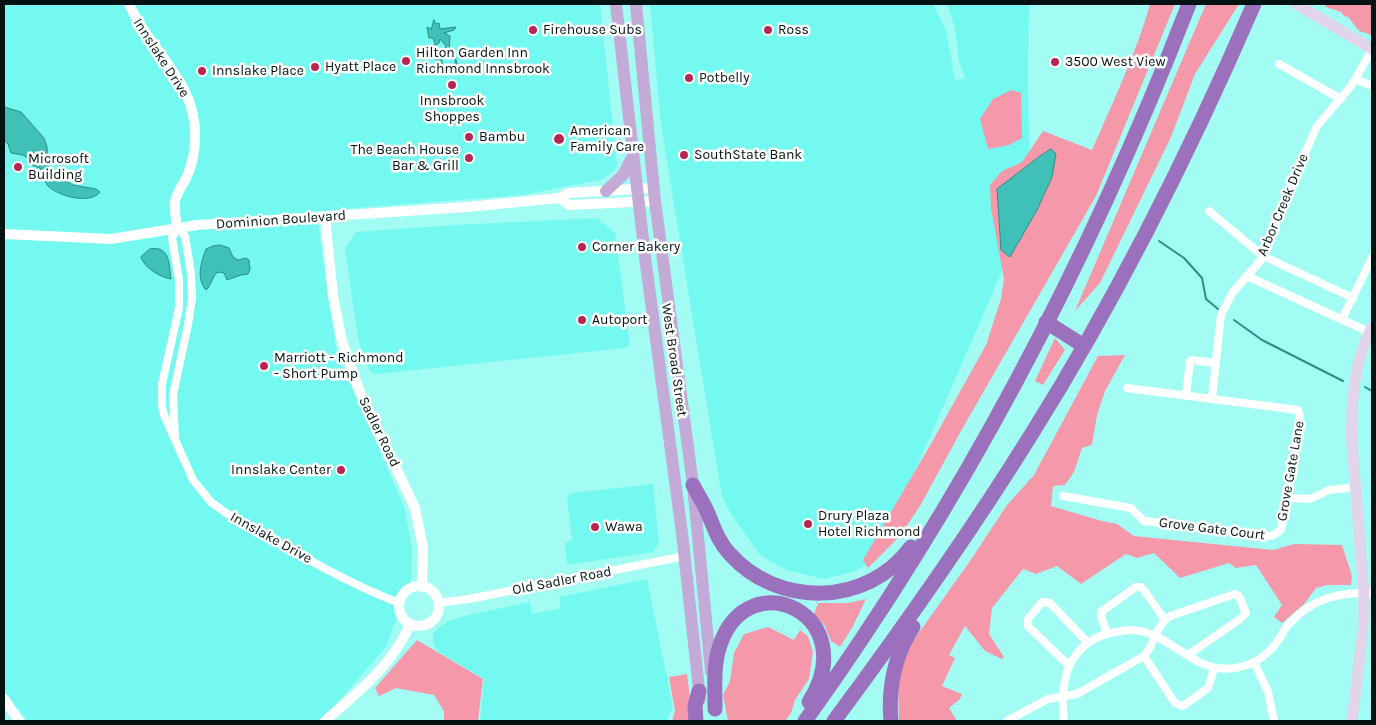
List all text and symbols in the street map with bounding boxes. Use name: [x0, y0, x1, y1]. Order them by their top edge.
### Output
street label: Innslake Drive: [129, 15, 193, 101]
place label: Firehouse Subs: [543, 22, 642, 38]
place label: Ross: [778, 22, 809, 38]
marker: Firehouse Subs: [527, 24, 539, 36]
marker: Ross: [762, 24, 774, 36]
place label: Hilton Garden Inn Richmond Innsbrook: [416, 45, 550, 78]
place label: 3500 West View: [1065, 54, 1166, 70]
marker: Hilton Garden Inn Richmond Innsbrook: [400, 55, 412, 67]
marker: 3500 West View: [1049, 56, 1061, 68]
place label: Hyatt Place: [325, 59, 396, 75]
marker: Hyatt Place: [309, 61, 321, 73]
place label: Innslake Place: [212, 63, 304, 79]
marker: Innslake Place: [196, 65, 208, 77]
place label: Potbelly: [699, 70, 750, 86]
marker: Potbelly: [683, 72, 695, 84]
marker: Innsbrook Shoppes: [446, 79, 458, 91]
place label: Innsbrook Shoppes: [420, 93, 484, 125]
place label: American Family Care: [570, 123, 644, 156]
place label: Bambu: [479, 129, 525, 145]
marker: Bambu: [463, 131, 475, 143]
marker: American Family Care: [552, 132, 566, 146]
place label: The Beach House Bar & Grill: [350, 142, 459, 174]
place label: SouthState Bank: [694, 147, 802, 163]
marker: SouthState Bank: [678, 149, 690, 161]
place label: Microsoft Building: [28, 151, 89, 184]
street label: Arbor Creek Drive: [1254, 151, 1312, 259]
marker: The Beach House Bar & Grill: [463, 152, 475, 164]
marker: Microsoft Building: [12, 161, 24, 173]
street label: Dominion Boulevard: [215, 207, 347, 233]
place label: Corner Bakery: [592, 239, 680, 255]
marker: Corner Bakery: [576, 241, 588, 253]
street label: West Broad Street: [658, 302, 690, 418]
place label: Autoport: [592, 312, 648, 328]
marker: Autoport: [576, 314, 588, 326]
place label: Marriott - Richmond - Short Pump: [274, 350, 403, 382]
marker: Marriott - Richmond - Short Pump: [258, 360, 270, 372]
street label: Sadler Road: [355, 394, 403, 470]
street label: Grove Gate Lane: [1274, 419, 1308, 523]
place label: Innslake Center: [231, 462, 331, 478]
marker: Innslake Center: [335, 464, 347, 476]
place label: Drury Plaza Hotel Richmond: [818, 508, 921, 540]
street label: Innslake Drive: [227, 509, 315, 567]
street label: Grove Gate Court: [1158, 514, 1266, 544]
marker: Drury Plaza Hotel Richmond: [802, 518, 814, 530]
place label: Wawa: [605, 519, 643, 535]
marker: Wawa: [589, 521, 601, 533]
street label: Old Sadler Road: [511, 563, 613, 599]

